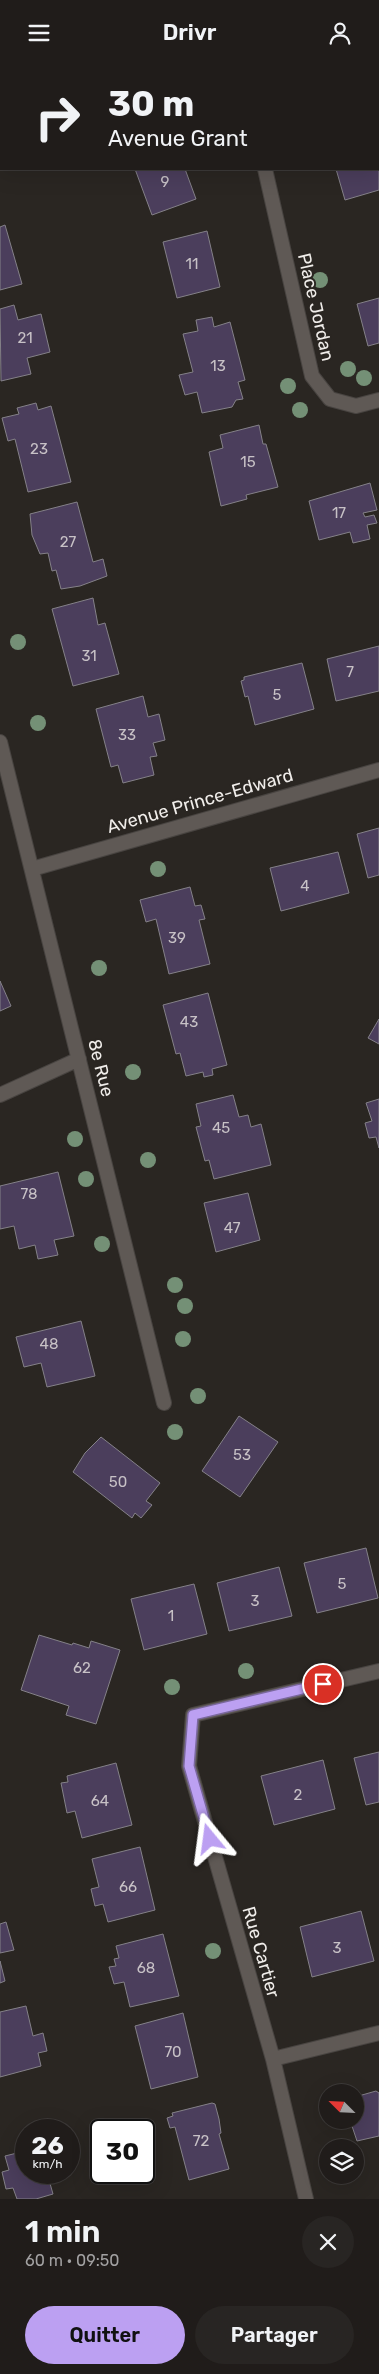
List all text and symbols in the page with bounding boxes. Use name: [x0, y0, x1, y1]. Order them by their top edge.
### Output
icon: menu: [25, 19, 53, 47]
text: Drivr: [163, 19, 216, 46]
icon: person: [326, 19, 354, 47]
text: 30 m: [108, 83, 194, 125]
icon: right: [25, 85, 90, 150]
text: Avenue Grant: [108, 125, 248, 152]
house number: 9: [161, 173, 170, 191]
street label: Place Jordan: [293, 251, 339, 363]
house number: 11: [186, 255, 198, 273]
house number: 21: [17, 329, 33, 347]
house number: 13: [210, 357, 226, 375]
house number: 23: [30, 440, 48, 458]
house number: 15: [240, 453, 256, 471]
house number: 17: [332, 504, 346, 522]
house number: 27: [60, 533, 77, 551]
house number: 31: [81, 647, 97, 665]
house number: 7: [346, 663, 354, 681]
house number: 5: [273, 686, 282, 704]
house number: 33: [118, 726, 136, 744]
street label: Avenue Prince-Edward: [104, 764, 296, 838]
house number: 4: [300, 877, 310, 895]
house number: 39: [168, 929, 186, 947]
house number: 43: [180, 1013, 198, 1031]
street label: 8e Rue: [83, 1037, 119, 1099]
house number: 45: [212, 1119, 230, 1137]
house number: 78: [20, 1185, 38, 1203]
house number: 47: [224, 1219, 241, 1237]
house number: 48: [40, 1335, 58, 1353]
house number: 53: [233, 1446, 251, 1464]
house number: 50: [109, 1473, 127, 1491]
house number: 5: [338, 1575, 347, 1593]
house number: 3: [250, 1592, 260, 1610]
house number: 1: [168, 1607, 174, 1625]
house number: 62: [73, 1659, 91, 1677]
pin: [302, 1663, 344, 1705]
icon: arrive: [309, 1670, 337, 1698]
house number: 2: [294, 1786, 303, 1804]
house number: 64: [91, 1792, 109, 1810]
position arrow: [183, 1812, 235, 1864]
house number: 66: [119, 1878, 137, 1896]
street label: Rue Cartier: [237, 1904, 285, 2000]
house number: 3: [332, 1939, 342, 1957]
house number: 68: [137, 1959, 155, 1977]
house number: 70: [164, 2043, 182, 2061]
north arrow: [319, 2084, 364, 2129]
map controls: [319, 2084, 364, 2184]
speed limit sign: 30: [90, 2119, 155, 2184]
text: 26: [31, 2131, 64, 2160]
house number: 72: [193, 2132, 209, 2150]
button: layers: [319, 2139, 364, 2184]
text: km/h: [33, 2157, 62, 2171]
text: 1 min: [25, 2214, 100, 2250]
button: close: [302, 2216, 354, 2268]
text: 60 m · 09:50: [25, 2251, 119, 2270]
button: Quitter: [25, 2306, 185, 2364]
button: Partager: [195, 2306, 354, 2364]

